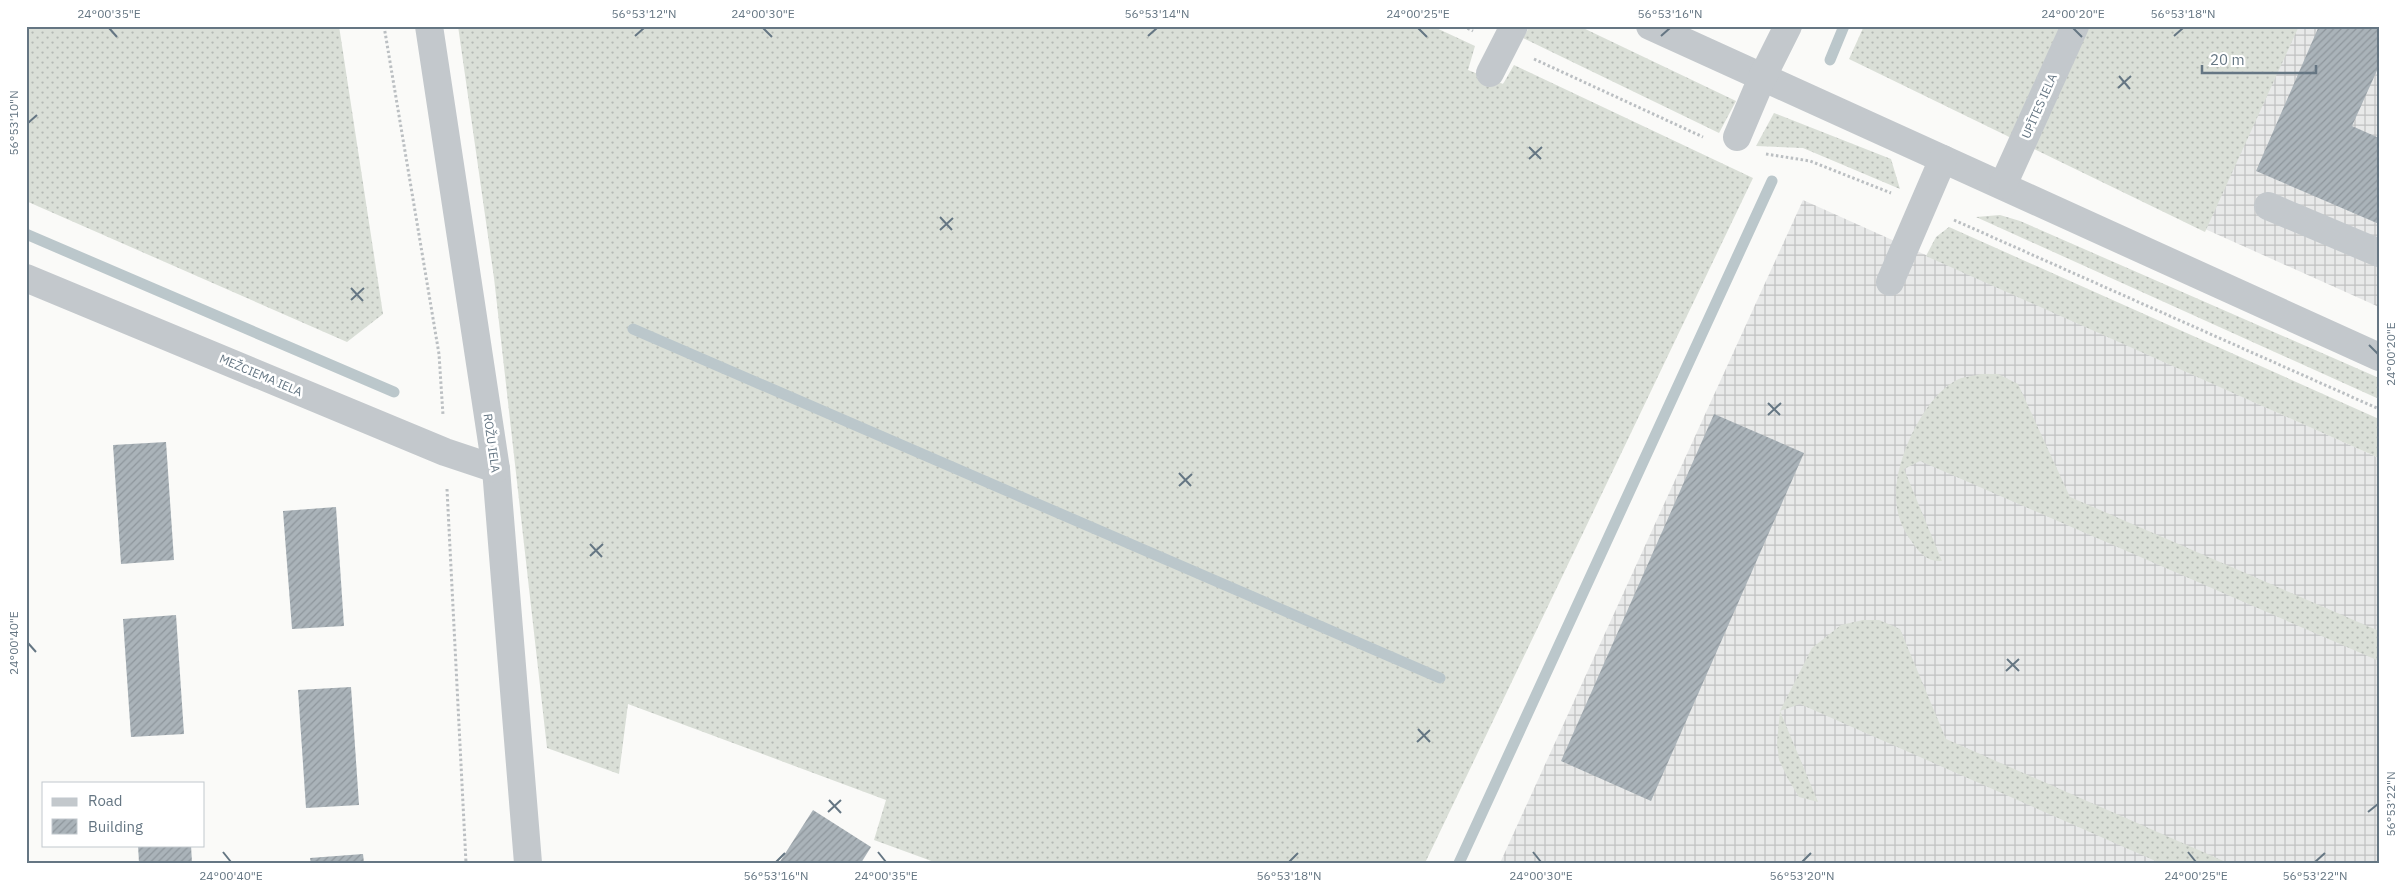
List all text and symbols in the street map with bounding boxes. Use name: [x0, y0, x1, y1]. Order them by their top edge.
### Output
text: 24°00'35"E: [77, 6, 141, 21]
text: 56°53'12"N: [611, 6, 677, 21]
text: 24°00'30"E: [731, 6, 795, 21]
text: 56°53'14"N: [1124, 6, 1190, 21]
text: 24°00'25"E: [1386, 6, 1450, 21]
text: 56°53'16"N: [1637, 6, 1703, 21]
text: 24°00'20"E: [2041, 6, 2105, 21]
text: 56°53'18"N: [2150, 6, 2216, 21]
scale bar: [2202, 42, 2316, 74]
text: 20 m: [2210, 50, 2245, 69]
street label: UPĪTES IELA: [2018, 71, 2060, 141]
text: 56°53'10"N: [6, 90, 21, 156]
text: 24°00'20"E: [2383, 322, 2398, 386]
street label: MEŽCIEMA IELA: [217, 351, 305, 399]
street label: ROŽU IELA: [480, 412, 504, 474]
text: 24°00'40"E: [6, 611, 21, 675]
text: 56°53'22"N: [2383, 771, 2398, 837]
legend: [42, 782, 205, 846]
text: Road: [88, 791, 123, 810]
text: Building: [88, 817, 143, 836]
text: 24°00'40"E: [199, 868, 263, 883]
text: 56°53'16"N: [743, 868, 809, 883]
text: 24°00'35"E: [854, 868, 918, 883]
text: 56°53'18"N: [1256, 868, 1322, 883]
text: 24°00'30"E: [1509, 868, 1573, 883]
text: 56°53'20"N: [1769, 868, 1835, 883]
text: 24°00'25"E: [2164, 868, 2228, 883]
text: 56°53'22"N: [2282, 868, 2348, 883]

